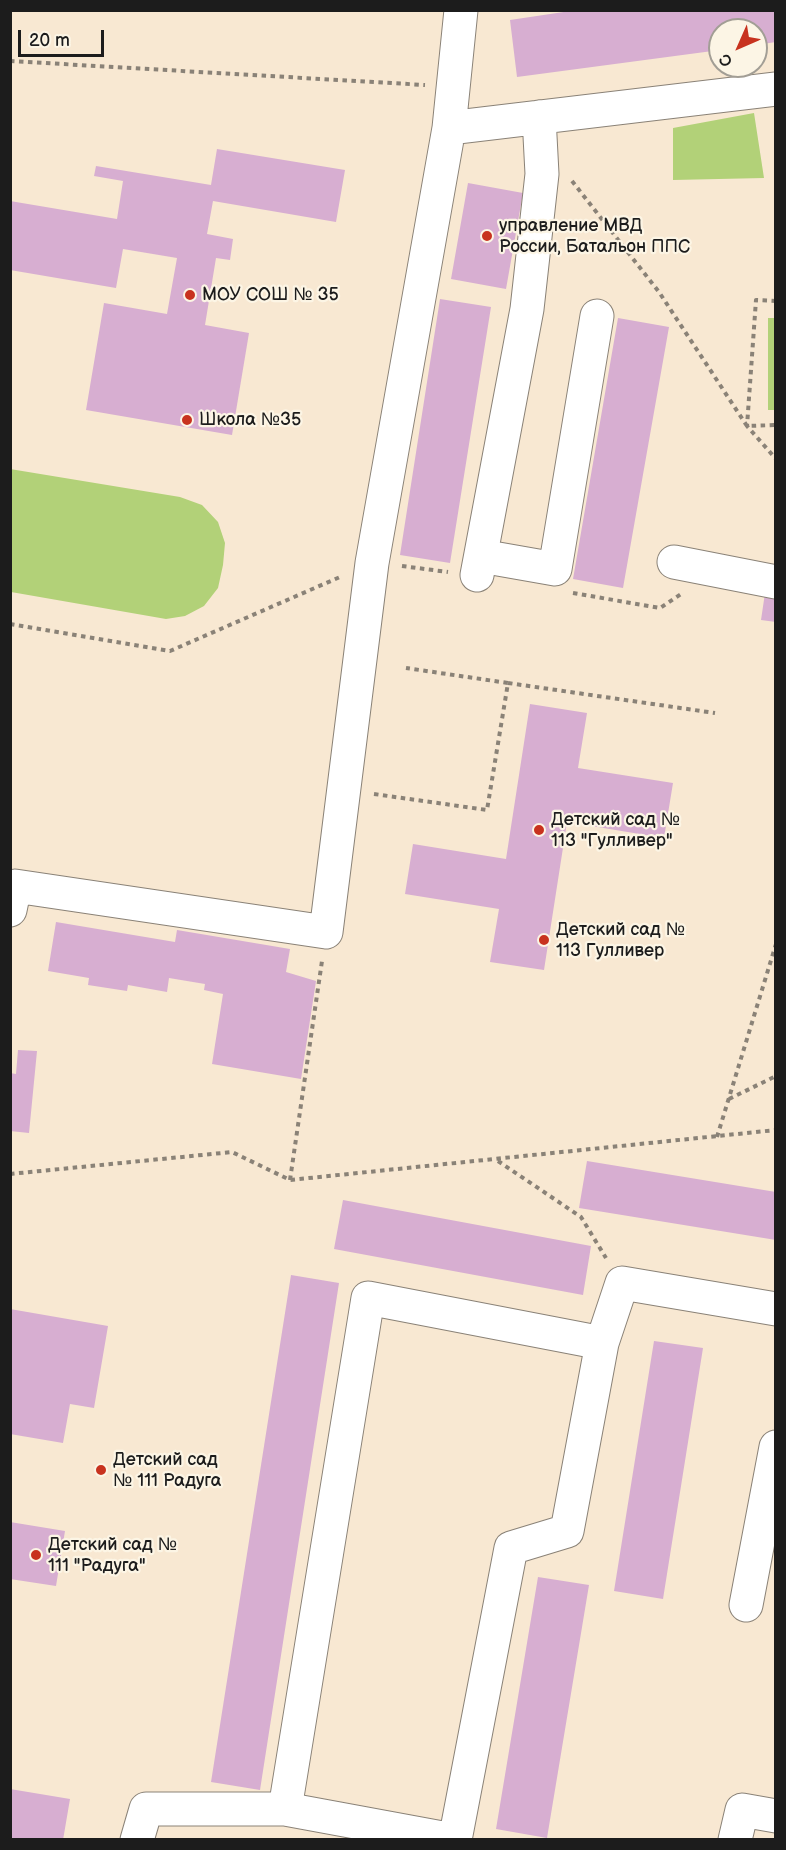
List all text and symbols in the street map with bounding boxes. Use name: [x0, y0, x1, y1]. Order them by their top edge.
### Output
scale bar: [21, 18, 106, 56]
north arrow: [708, 18, 768, 78]
text: 20 m: [29, 30, 70, 51]
text: С: [716, 49, 737, 70]
place label: управление МВД России, Батальон ППС: [499, 215, 690, 258]
marker: управление МВД России, Батальон ППС: [480, 229, 494, 243]
place label: МОУ СОШ № 35: [202, 284, 339, 306]
marker: МОУ СОШ № 35: [183, 288, 197, 302]
place label: Школа №35: [199, 409, 301, 431]
marker: Школа №35: [180, 413, 194, 427]
place label: Детский сад № 113 "Гулливер": [551, 809, 680, 852]
marker: Детский сад № 113 "Гулливер": [532, 823, 546, 837]
place label: Детский сад № 113 Гулливер: [556, 919, 685, 962]
marker: Детский сад № 113 Гулливер: [537, 933, 551, 947]
place label: Детский сад № 111 Радуга: [113, 1449, 221, 1492]
marker: Детский сад № 111 Радуга: [94, 1463, 108, 1477]
place label: Детский сад № 111 "Радуга": [48, 1534, 177, 1576]
marker: Детский сад № 111 "Радуга": [29, 1548, 43, 1562]

